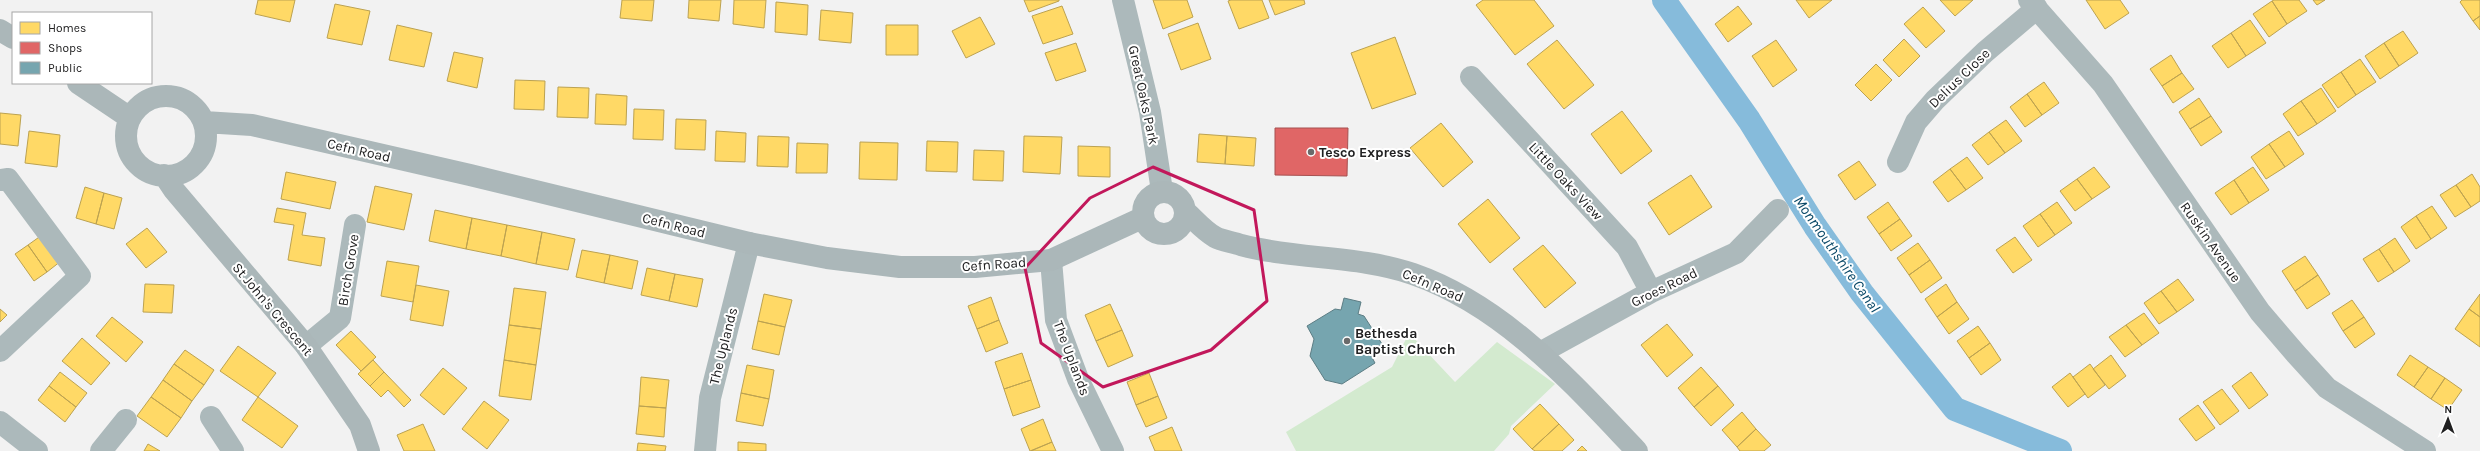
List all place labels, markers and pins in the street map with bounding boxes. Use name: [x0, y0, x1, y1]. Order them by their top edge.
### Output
place label: Tesco Express: [1319, 144, 1411, 161]
marker: Tesco Express: [1306, 147, 1316, 157]
place label: Bethesda Baptist Church: [1355, 325, 1455, 358]
marker: Bethesda Baptist Church: [1342, 336, 1352, 346]

